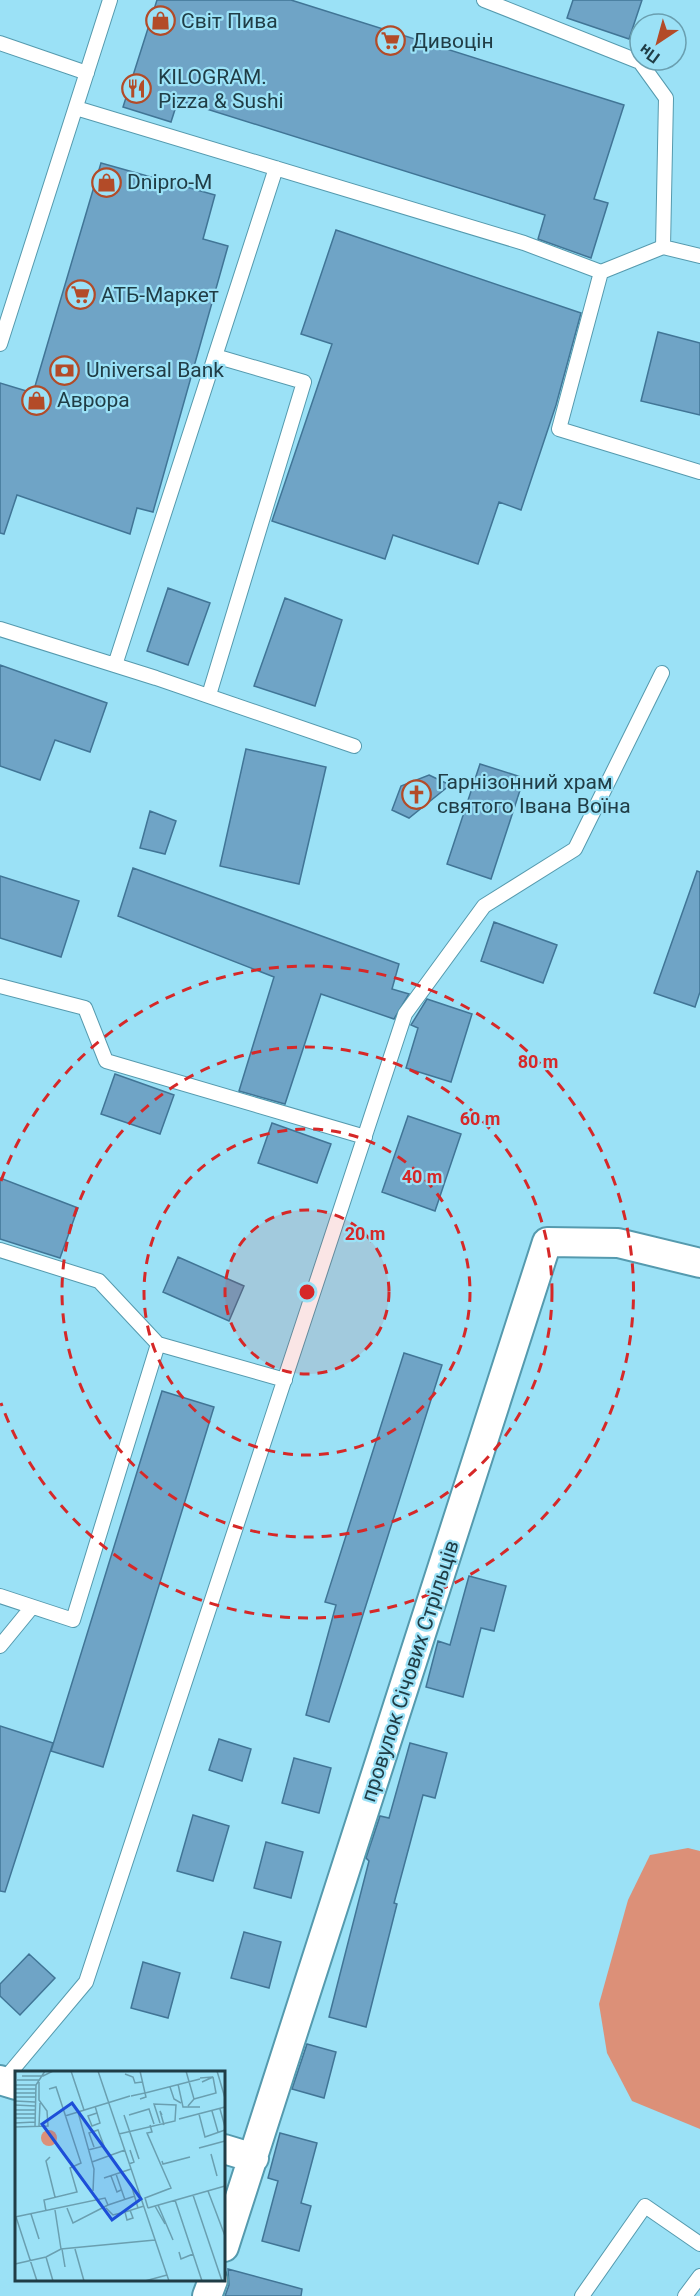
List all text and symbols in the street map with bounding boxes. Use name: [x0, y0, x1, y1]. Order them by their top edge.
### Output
shop icon: Світ Пива: [144, 5, 176, 37]
place label: Світ Пива: [181, 9, 278, 33]
north arrow: [628, 12, 688, 72]
supermarket icon: Дивоцін: [375, 25, 407, 57]
place label: Дивоцін: [412, 29, 494, 53]
text: Пн: [636, 40, 663, 67]
place label: KILOGRAM. Pizza & Sushi: [158, 65, 284, 113]
restaurant icon: KILOGRAM. Pizza & Sushi: [121, 73, 153, 105]
shop icon: Dnipro-M: [90, 166, 122, 198]
place label: Dnipro-M: [127, 170, 212, 194]
supermarket icon: АТБ-Маркет: [64, 279, 96, 311]
place label: АТБ-Маркет: [101, 283, 219, 307]
bank icon: Universal Bank: [49, 354, 81, 386]
place label: Universal Bank: [86, 358, 224, 382]
shop icon: Аврора: [20, 384, 52, 416]
place label: Аврора: [57, 388, 130, 412]
place label: Гарнізонний храм святого Івана Воїна: [437, 770, 631, 818]
church icon: Гарнізонний храм святого Івана Воїна: [400, 778, 432, 810]
text: 80 m: [518, 1051, 558, 1072]
text: 60 m: [460, 1108, 500, 1129]
text: 40 m: [402, 1166, 442, 1187]
text: 20 m: [345, 1223, 385, 1244]
centre of rings: [297, 1282, 317, 1302]
street label: провулок Січових Стрільців: [356, 1537, 464, 1805]
inset map: [15, 2071, 225, 2281]

